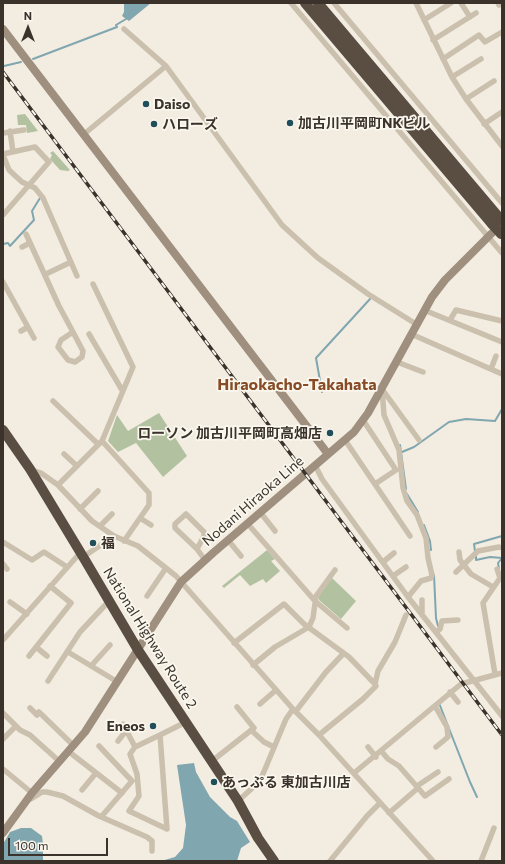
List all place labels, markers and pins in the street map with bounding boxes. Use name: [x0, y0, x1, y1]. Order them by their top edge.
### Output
place label: Daiso: [154, 96, 190, 112]
marker: Daiso: [141, 99, 151, 109]
place label: 加古川平岡町NKビル: [298, 115, 430, 131]
place label: ハローズ: [162, 116, 218, 132]
marker: 加古川平岡町NKビル: [285, 118, 295, 128]
marker: ハローズ: [149, 119, 159, 129]
place label: ローソン 加古川平岡町高畑店: [137, 425, 322, 441]
marker: ローソン 加古川平岡町高畑店: [325, 428, 335, 438]
place label: 福: [101, 535, 115, 551]
marker: 福: [88, 538, 98, 548]
place label: Eneos: [106, 718, 145, 734]
marker: Eneos: [148, 721, 158, 731]
place label: あっぷる 東加古川店: [222, 774, 351, 790]
marker: あっぷる 東加古川店: [209, 777, 219, 787]

